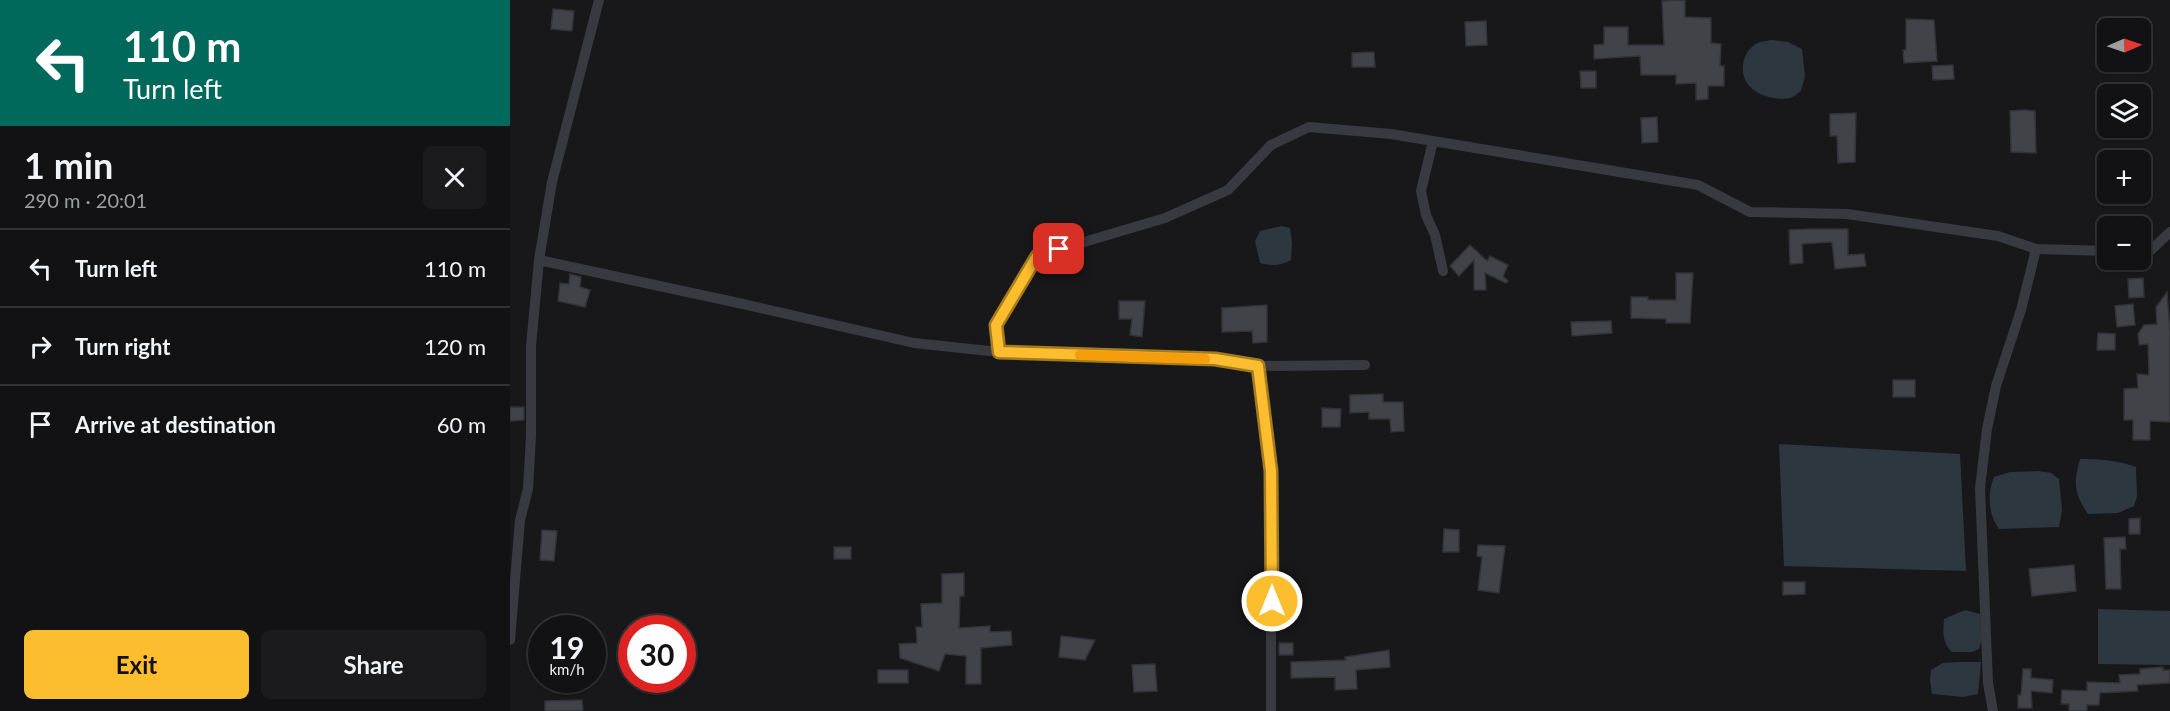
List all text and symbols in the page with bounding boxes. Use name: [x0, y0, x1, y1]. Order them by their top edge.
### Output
north arrow: [2097, 18, 2151, 72]
map controls: [2097, 18, 2151, 270]
text: 110 m: [123, 21, 241, 71]
icon: left: [24, 24, 102, 102]
text: Turn left: [123, 72, 222, 105]
button: layers: [2097, 84, 2151, 138]
text: 1 min: [24, 143, 113, 187]
button: close: [423, 146, 486, 209]
button: +: [2097, 150, 2151, 204]
text: 290 m · 20:01: [24, 188, 147, 212]
button: −: [2097, 216, 2151, 270]
pin: [1033, 223, 1084, 274]
icon: arrive: [1042, 232, 1075, 265]
icon: left: [24, 252, 57, 285]
text: Turn left: [75, 255, 157, 282]
text: 110 m: [424, 255, 486, 282]
icon: right: [24, 330, 57, 363]
text: Turn right: [75, 333, 170, 360]
text: 120 m: [424, 333, 486, 360]
icon: arrive: [24, 408, 57, 441]
text: Arrive at destination: [75, 411, 276, 438]
text: 60 m: [437, 411, 486, 438]
position arrow: [1240, 569, 1304, 633]
speed limit sign: 30: [618, 615, 696, 693]
text: 19: [550, 629, 584, 665]
button: Exit: [24, 630, 249, 699]
button: Share: [261, 630, 486, 699]
text: km/h: [549, 660, 585, 678]

